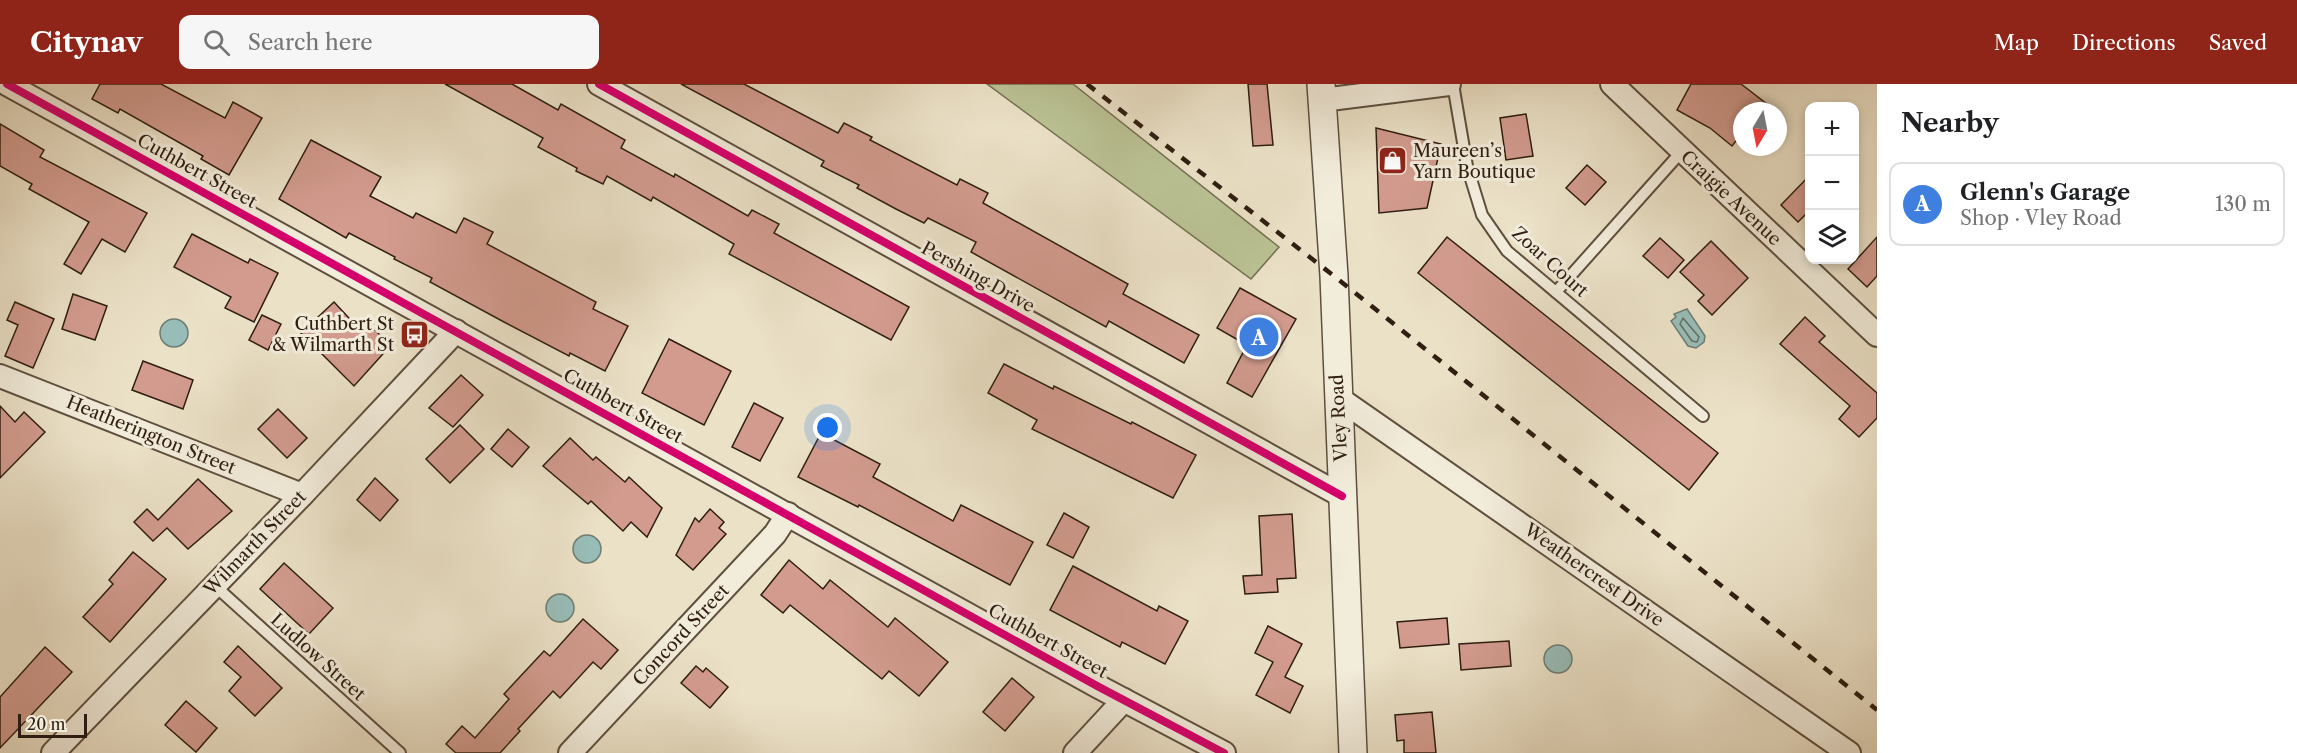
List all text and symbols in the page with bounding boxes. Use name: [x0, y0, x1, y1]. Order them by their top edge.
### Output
search box: [179, 15, 599, 69]
text: Citynav: [30, 25, 143, 59]
icon: search: [200, 26, 233, 59]
text: Search here: [248, 29, 372, 56]
text: Map: [1994, 30, 2039, 55]
text: Directions: [2072, 30, 2176, 55]
text: Saved: [2209, 30, 2267, 55]
north arrow: [1733, 102, 1787, 156]
map controls: [1805, 102, 1859, 264]
button: +: [1805, 102, 1859, 156]
text: Nearby: [1901, 107, 1999, 139]
street label: Cuthbert Street: [133, 129, 261, 213]
place label: Maureen’s Yarn Boutique: [1412, 140, 1536, 183]
shop icon: Maureen’s Yarn Boutique: [1376, 145, 1408, 177]
street label: Craigie Avenue: [1676, 146, 1786, 250]
button: −: [1805, 156, 1859, 210]
text: Glenn's Garage: [1960, 179, 2130, 206]
text: A: [1915, 192, 1930, 216]
text: 130 m: [2215, 192, 2271, 216]
text: Shop · Vley Road: [1960, 206, 2122, 230]
button: layers: [1805, 210, 1859, 264]
street label: Zoar Court: [1507, 222, 1593, 302]
street label: Pershing Drive: [918, 237, 1038, 317]
place label: Cuthbert St & Wilmarth St: [271, 313, 395, 356]
pin: A: [1240, 314, 1278, 360]
bus stop icon: Cuthbert St & Wilmarth St: [399, 318, 431, 350]
street label: Cuthbert Street: [559, 364, 687, 448]
street label: Vley Road: [1326, 374, 1352, 463]
street label: Heatherington Street: [63, 391, 239, 479]
your location: [813, 413, 842, 442]
street label: Wilmarth Street: [199, 485, 311, 601]
street label: Weathercrest Drive: [1519, 518, 1668, 631]
street label: Concord Street: [628, 579, 734, 690]
street label: Cuthbert Street: [984, 599, 1112, 683]
street label: Ludlow Street: [266, 609, 370, 706]
scale bar: [18, 711, 87, 738]
text: 20 m: [27, 714, 66, 734]

